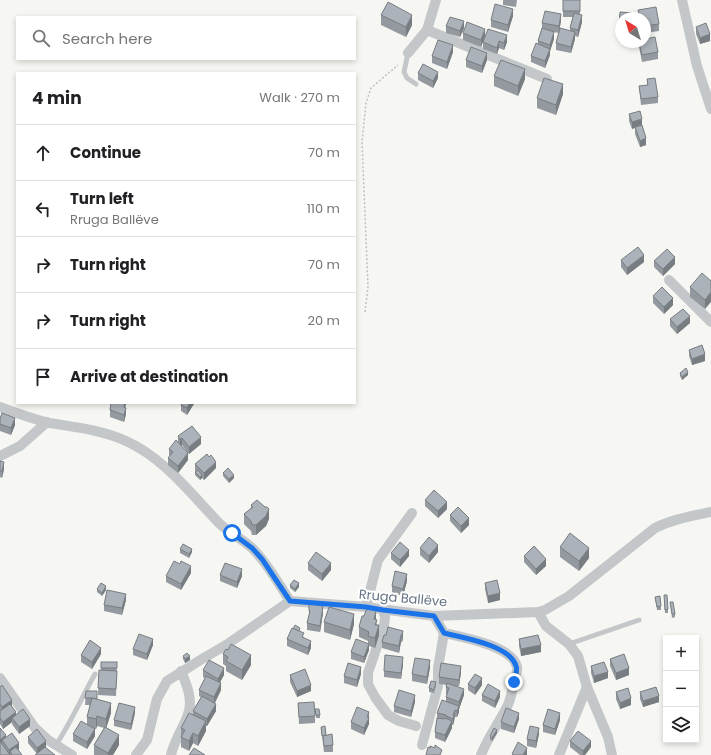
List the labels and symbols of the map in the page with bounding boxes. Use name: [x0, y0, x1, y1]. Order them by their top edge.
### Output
north arrow: [615, 12, 651, 48]
route start: [223, 524, 241, 542]
street label: Rruga Ballëve: [358, 585, 448, 611]
route end: [505, 673, 523, 691]

